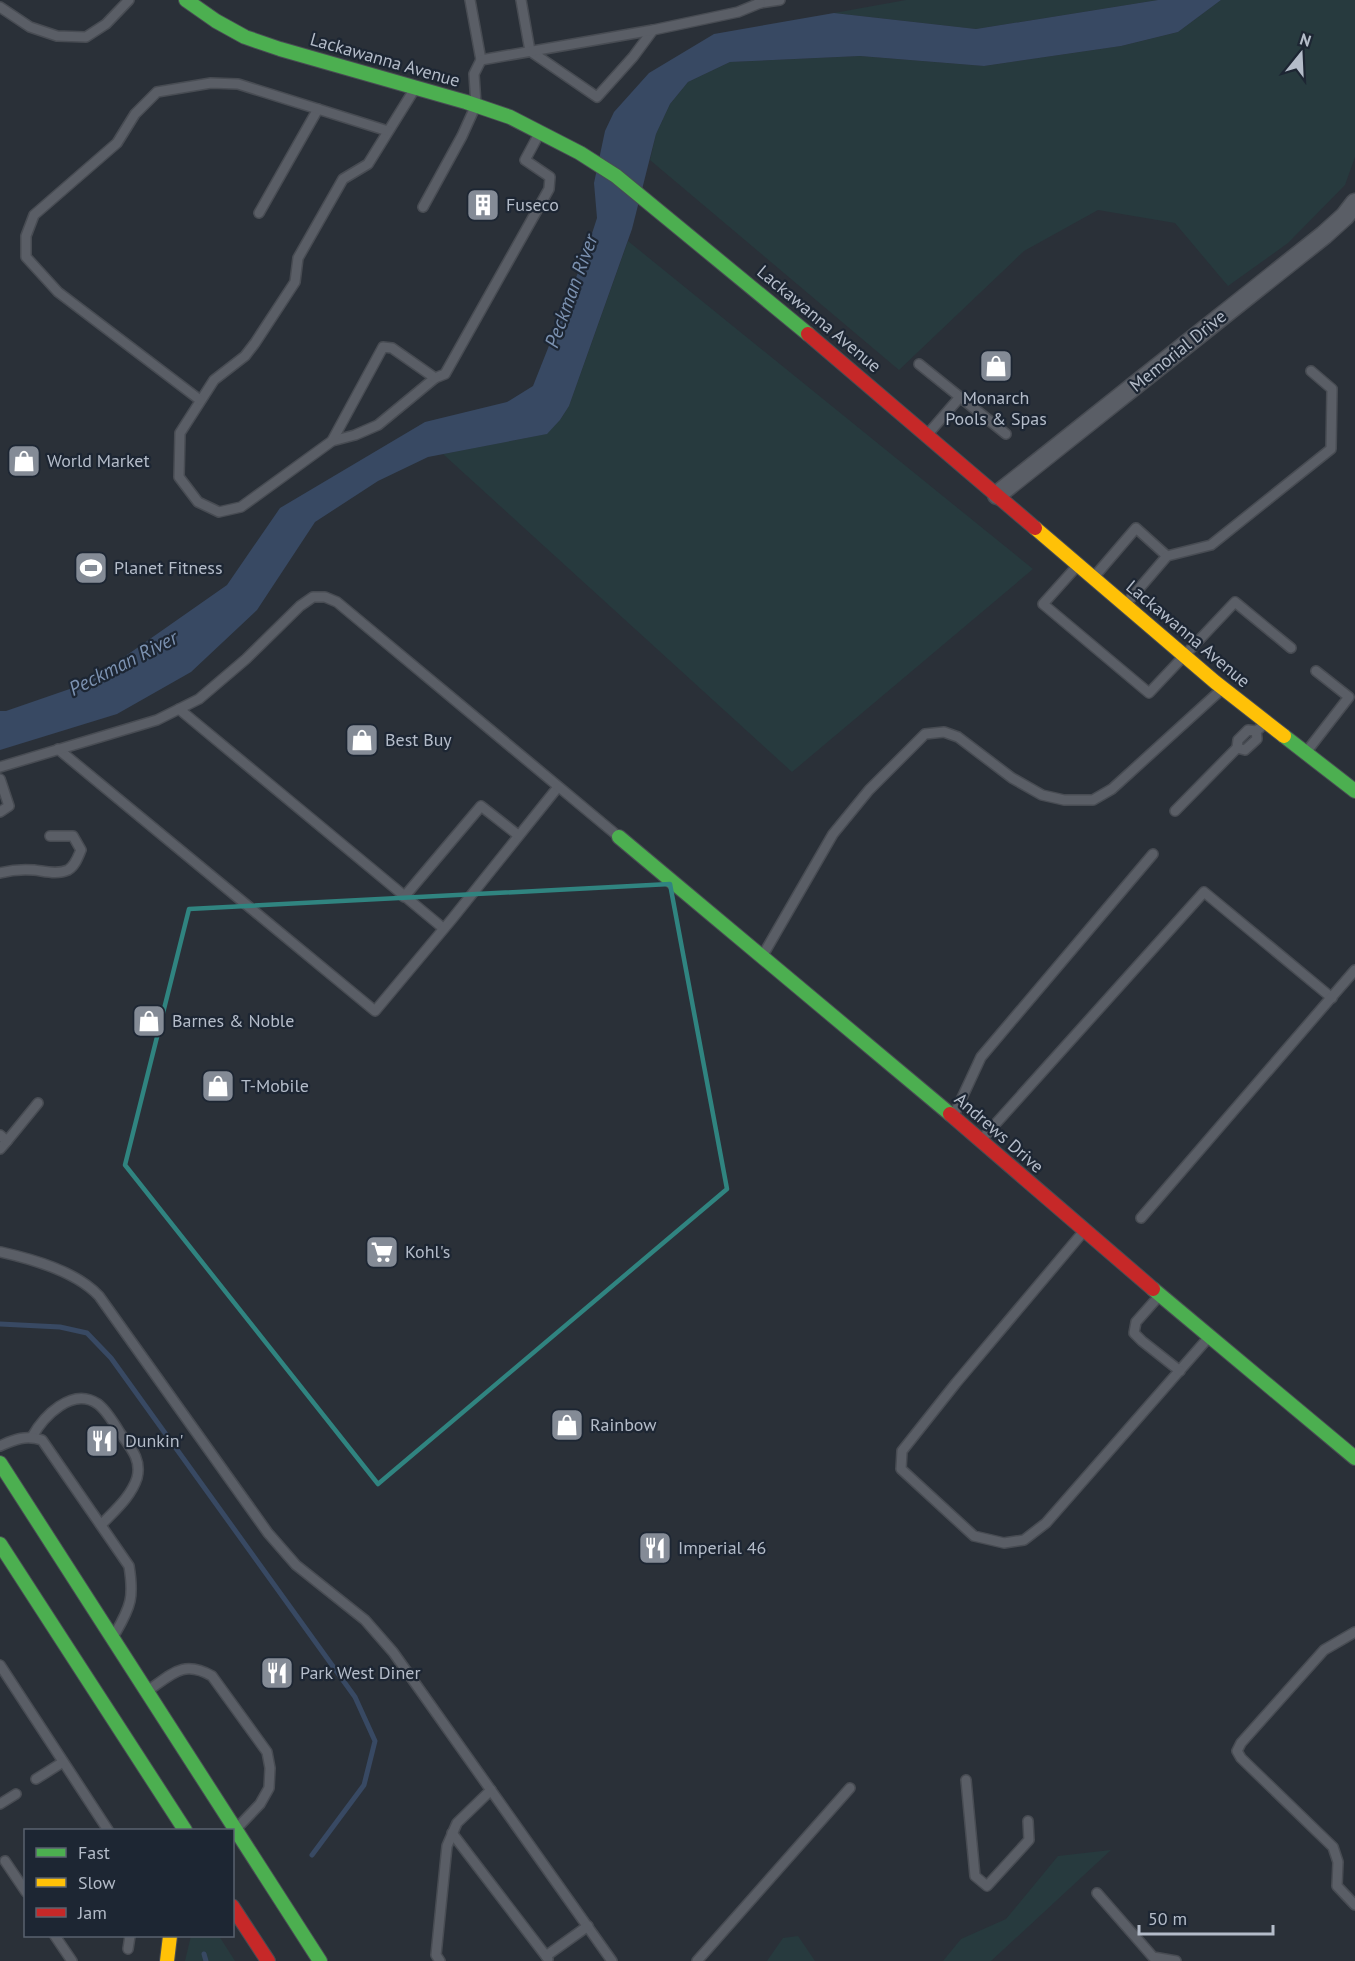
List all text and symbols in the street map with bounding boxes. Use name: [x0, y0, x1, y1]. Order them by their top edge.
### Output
north arrow: [1271, 24, 1331, 84]
street label: Lackawanna Avenue: [308, 27, 463, 92]
text: N: [1298, 29, 1314, 51]
building icon: Fuseco: [465, 187, 501, 223]
place label: Fuseco: [506, 193, 559, 216]
water label: Peckman River: [538, 229, 604, 351]
street label: Lackawanna Avenue: [753, 260, 886, 377]
street label: Memorial Drive: [1125, 305, 1231, 397]
shop icon: Monarch Pools & Spas: [978, 348, 1014, 384]
place label: Monarch Pools & Spas: [945, 386, 1047, 430]
shop icon: World Market: [6, 443, 42, 479]
place label: World Market: [47, 449, 150, 472]
sports icon: Planet Fitness: [73, 550, 109, 586]
place label: Planet Fitness: [114, 556, 223, 579]
street label: Lackawanna Avenue: [1122, 575, 1255, 692]
water label: Peckman River: [64, 624, 183, 702]
shop icon: Best Buy: [344, 722, 380, 758]
place label: Best Buy: [385, 728, 452, 751]
shop icon: Barnes & Noble: [131, 1003, 167, 1039]
place label: Barnes & Noble: [172, 1009, 294, 1032]
shop icon: T-Mobile: [200, 1068, 236, 1104]
place label: T-Mobile: [241, 1074, 309, 1097]
street label: Andrews Drive: [950, 1088, 1049, 1178]
supermarket icon: Kohl's: [364, 1234, 400, 1270]
place label: Kohl's: [405, 1240, 450, 1263]
shop icon: Rainbow: [549, 1407, 585, 1443]
place label: Rainbow: [590, 1413, 657, 1436]
restaurant icon: Dunkin': [84, 1423, 120, 1459]
place label: Dunkin': [125, 1429, 184, 1452]
restaurant icon: Imperial 46: [637, 1530, 673, 1566]
place label: Imperial 46: [678, 1536, 766, 1559]
restaurant icon: Park West Diner: [259, 1655, 295, 1691]
place label: Park West Diner: [300, 1661, 421, 1684]
legend: [24, 1829, 234, 1937]
text: Fast: [78, 1841, 110, 1864]
text: Slow: [78, 1871, 116, 1894]
scale bar: [1139, 1898, 1272, 1936]
text: Jam: [77, 1901, 107, 1924]
text: 50 m: [1148, 1907, 1187, 1930]

